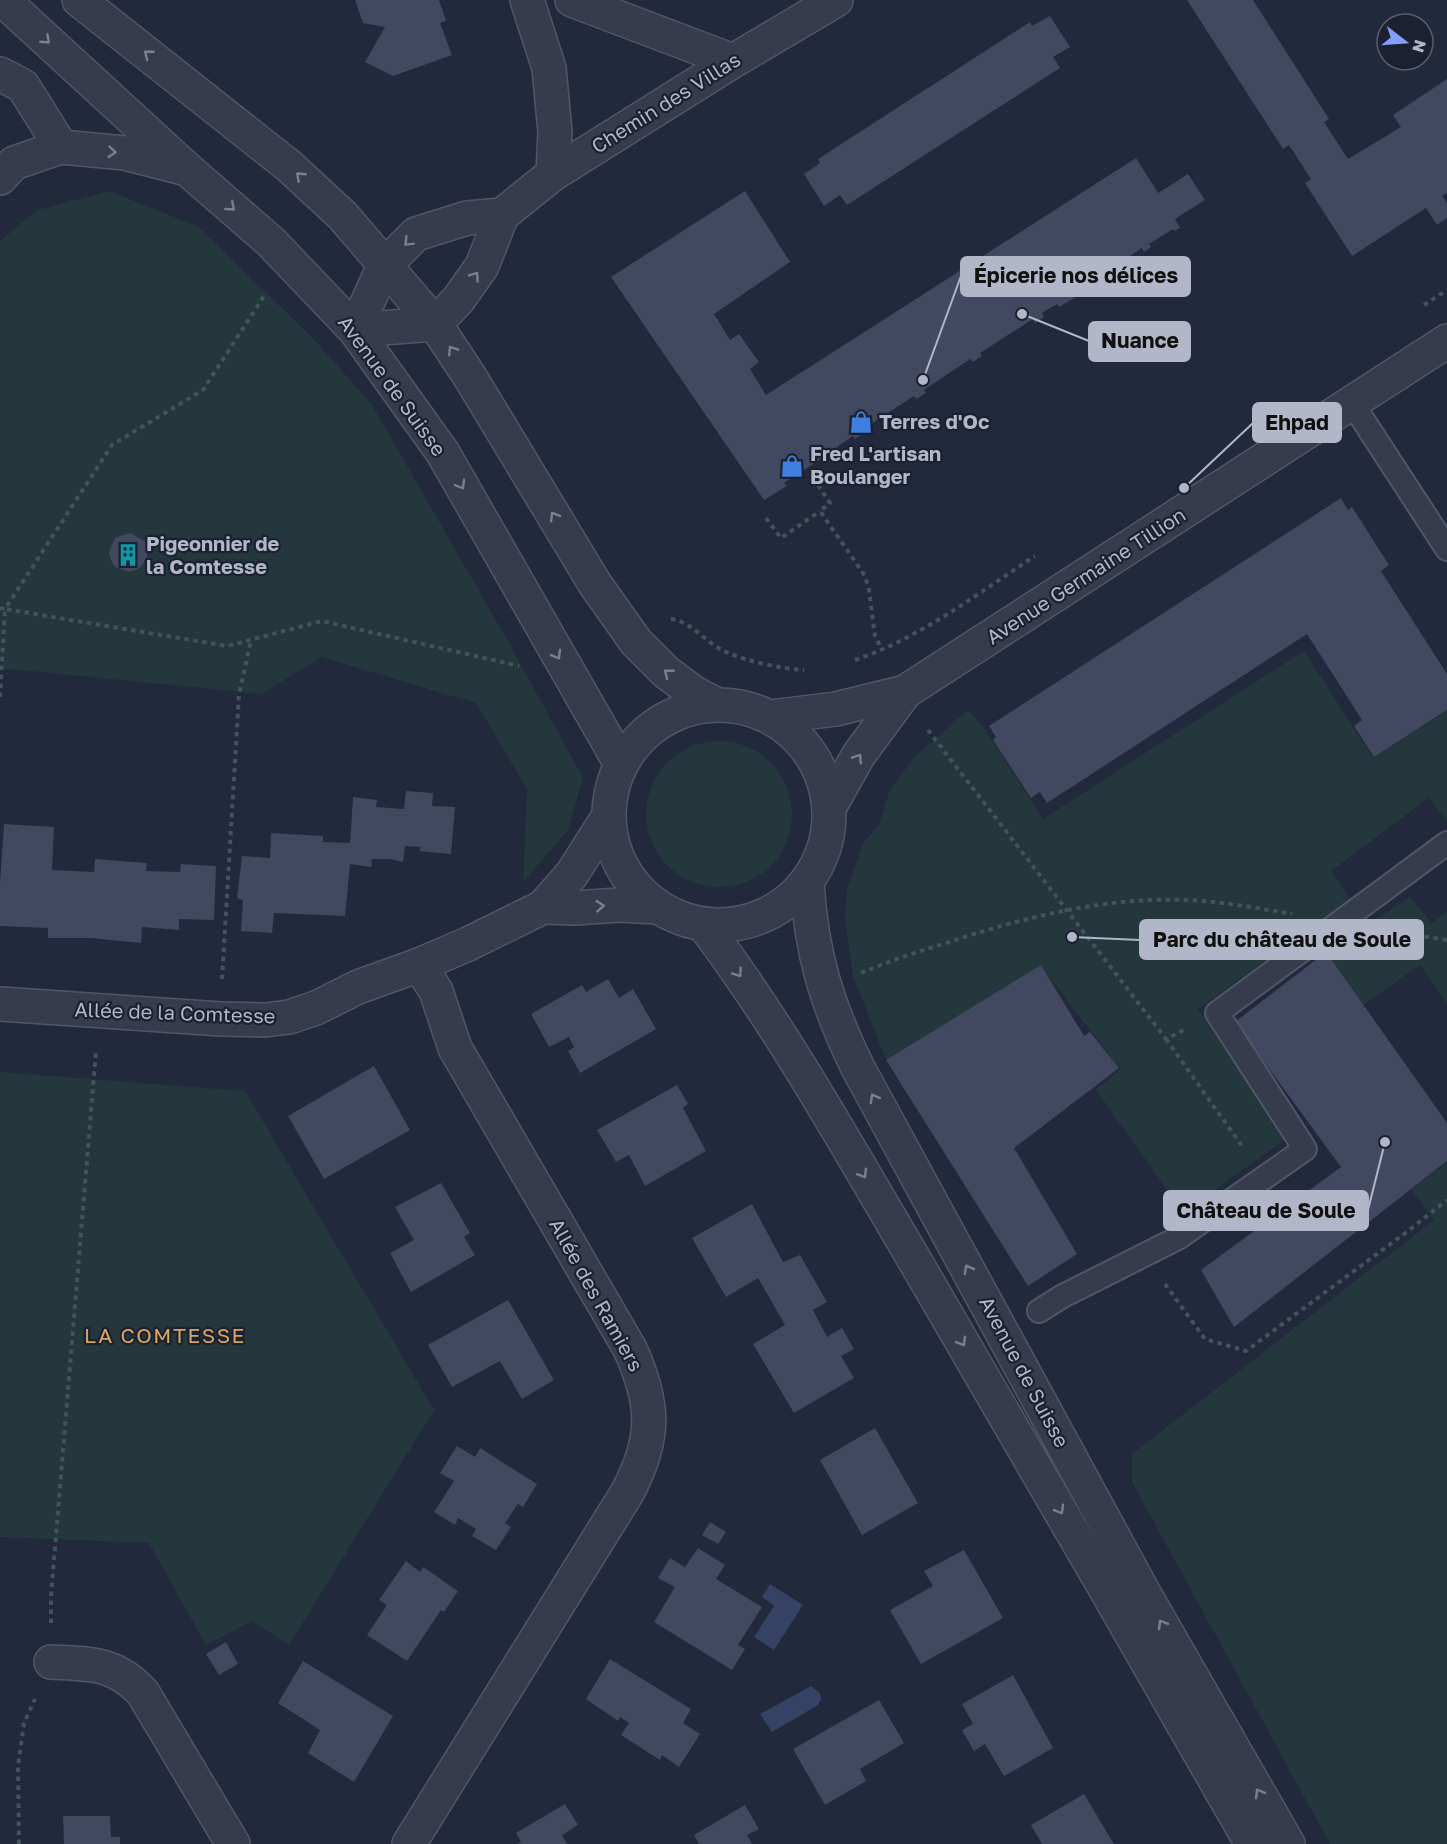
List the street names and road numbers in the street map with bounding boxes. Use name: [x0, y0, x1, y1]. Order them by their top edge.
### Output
street label: Chemin des Villas: [587, 47, 744, 158]
street label: Avenue de Suisse: [334, 311, 452, 460]
street label: Avenue Germaine Tillion: [981, 502, 1190, 649]
street label: Allée de la Comtesse: [74, 997, 276, 1027]
street label: Allée des Ramiers: [545, 1214, 649, 1375]
street label: Avenue de Suisse: [975, 1292, 1075, 1451]

